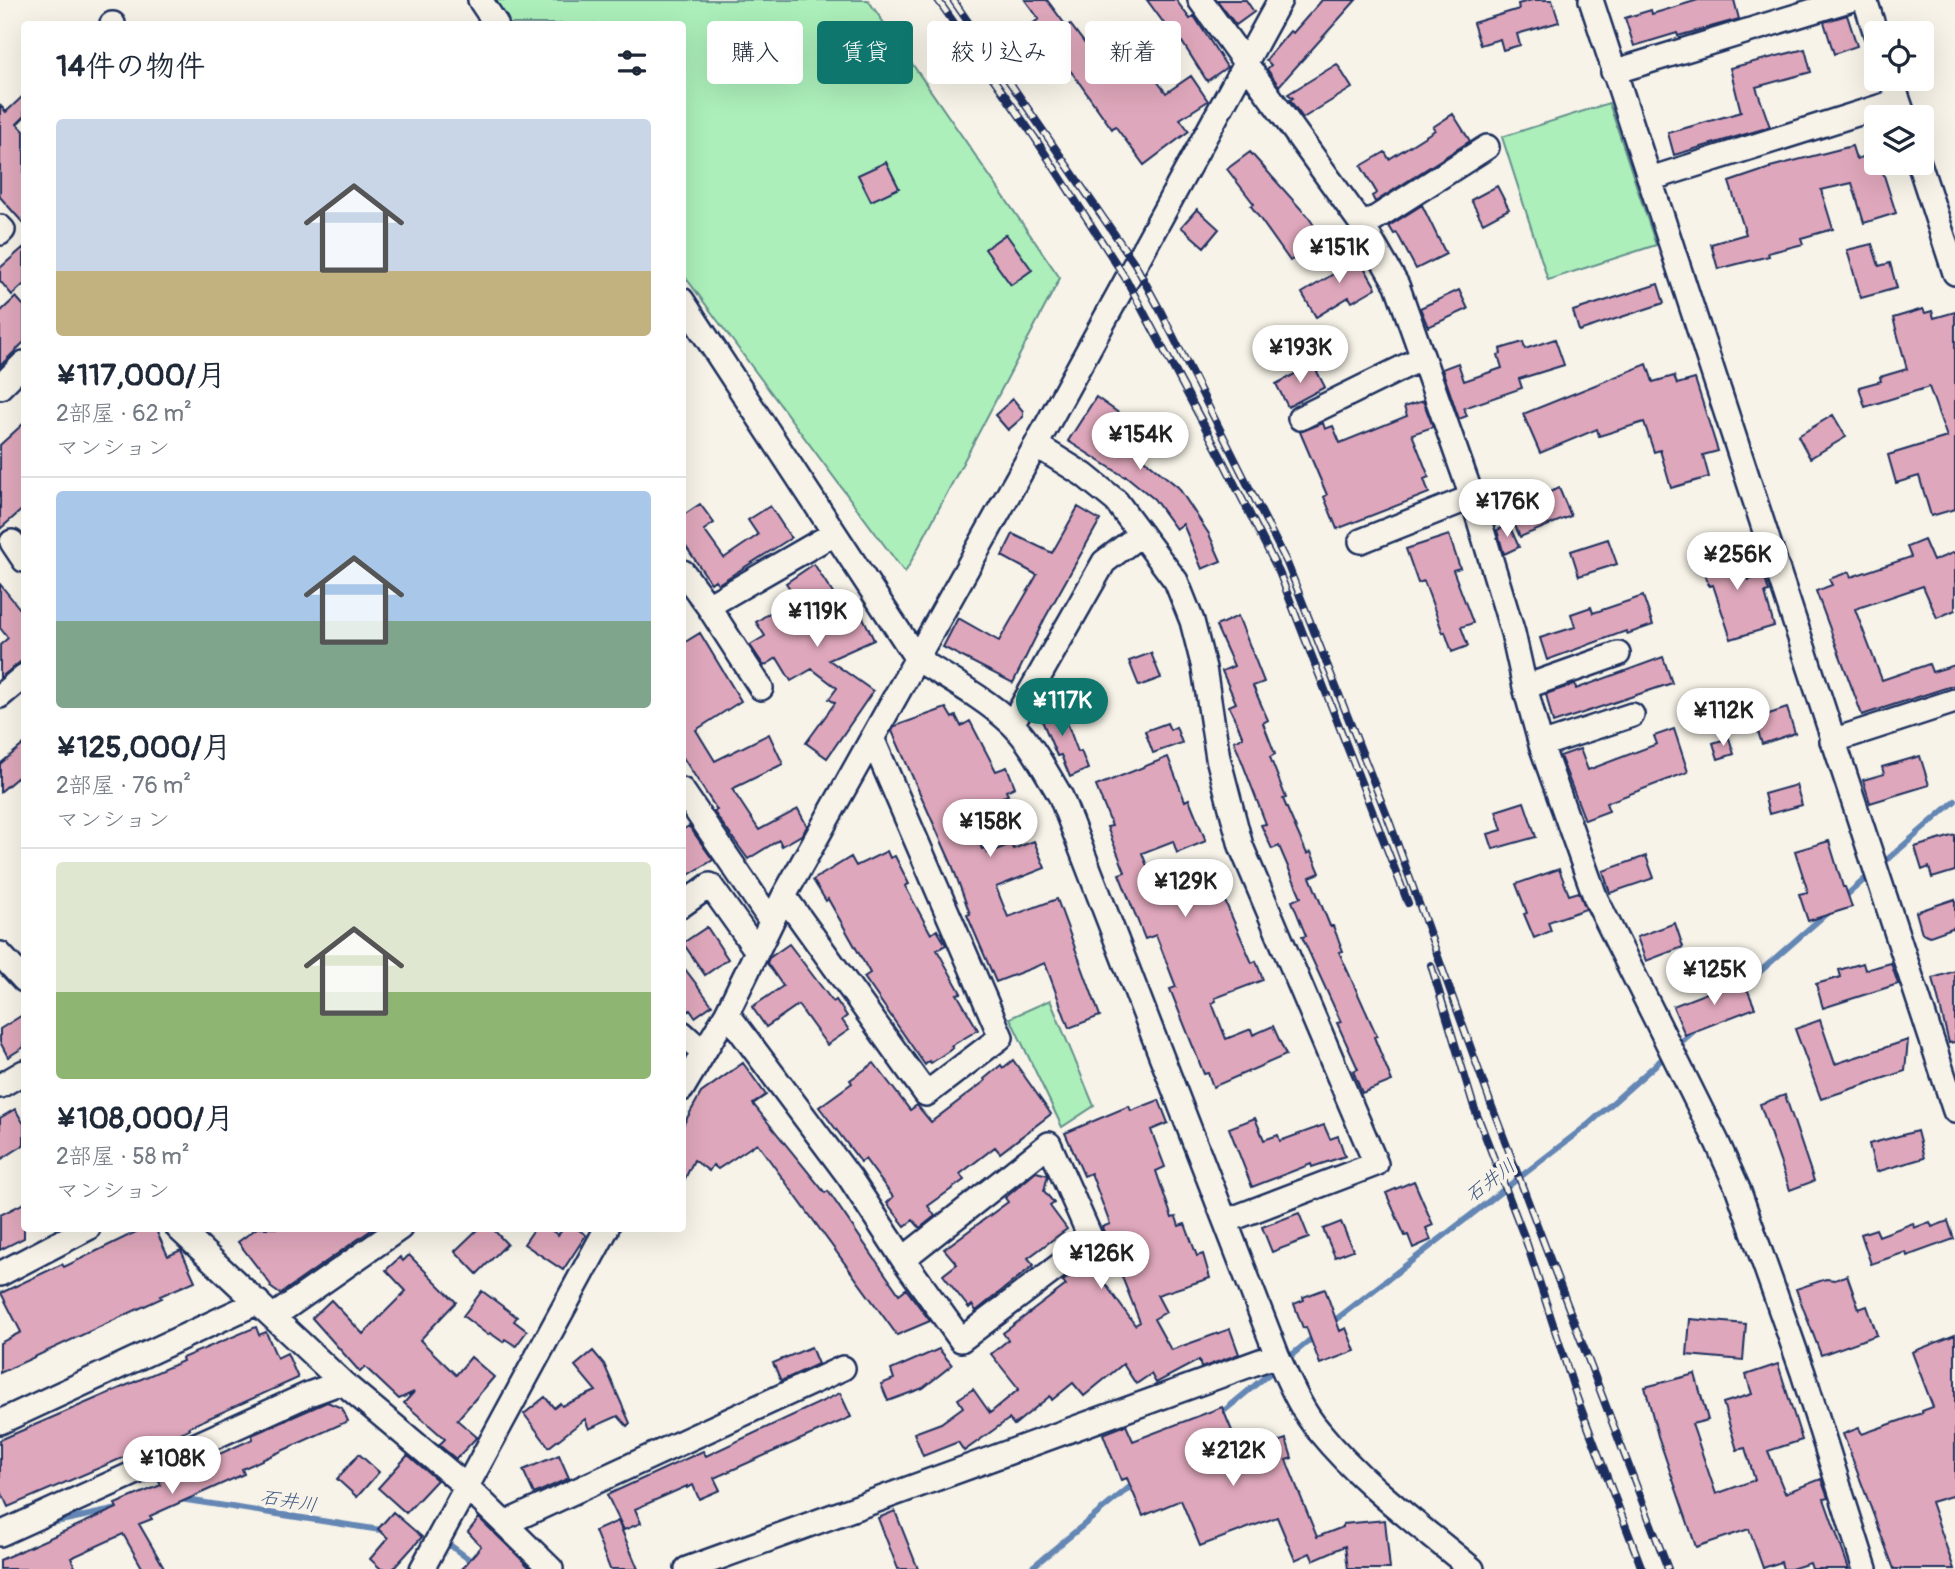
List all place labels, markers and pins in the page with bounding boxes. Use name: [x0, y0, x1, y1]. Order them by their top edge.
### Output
pin: ¥151K: [1290, 226, 1388, 285]
pin: ¥193K: [1251, 326, 1349, 385]
pin: ¥154K: [1091, 412, 1189, 472]
pin: ¥176K: [1458, 480, 1556, 539]
pin: ¥256K: [1688, 532, 1786, 592]
pin: ¥119K: [768, 590, 866, 649]
pin: ¥117K: [1013, 678, 1111, 738]
pin: ¥112K: [1674, 688, 1772, 748]
pin: ¥158K: [941, 800, 1039, 859]
pin: ¥129K: [1136, 860, 1234, 919]
pin: ¥125K: [1665, 948, 1763, 1007]
pin: ¥126K: [1052, 1232, 1150, 1291]
pin: ¥212K: [1184, 1428, 1282, 1488]
pin: ¥108K: [123, 1436, 221, 1496]

